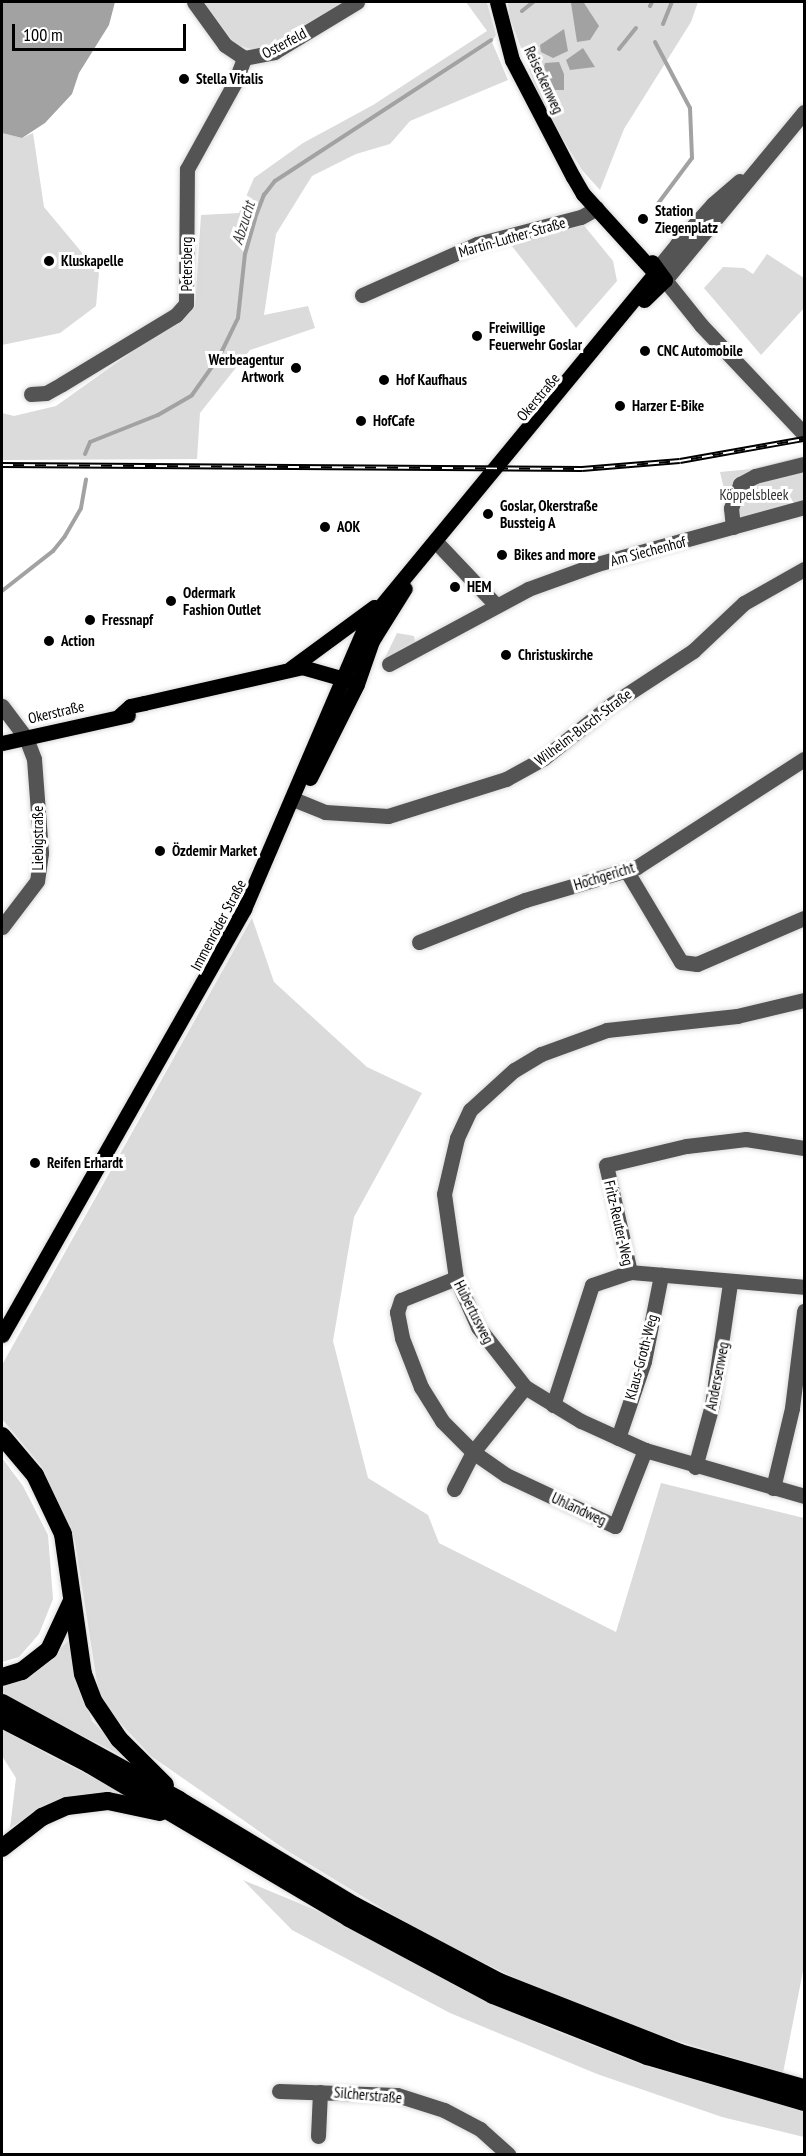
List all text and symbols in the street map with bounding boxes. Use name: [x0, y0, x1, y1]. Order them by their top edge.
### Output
scale bar: [15, 12, 189, 50]
text: 100 m: [23, 23, 63, 46]
street label: Osterfeld: [259, 24, 309, 62]
street label: Reiseckenweg: [521, 43, 567, 117]
place label: Stella Vitalis: [196, 70, 264, 88]
marker: Stella Vitalis: [177, 72, 191, 86]
water label: Abzucht: [227, 199, 259, 247]
place label: Station Ziegenplatz: [655, 201, 718, 236]
marker: Station Ziegenplatz: [636, 212, 650, 226]
street label: Martin-Luther-Straße: [456, 213, 568, 261]
street label: Petersberg: [178, 236, 196, 292]
place label: Kluskapelle: [61, 252, 124, 270]
marker: Kluskapelle: [42, 254, 56, 268]
place label: Freiwillige Feuerwehr Goslar: [489, 318, 582, 353]
marker: Freiwillige Feuerwehr Goslar: [470, 329, 484, 343]
place label: CNC Automobile: [657, 342, 744, 360]
marker: CNC Automobile: [638, 344, 652, 358]
place label: Werbeagentur Artwork: [209, 350, 284, 385]
marker: Werbeagentur Artwork: [289, 361, 303, 375]
street label: Okerstraße: [513, 369, 563, 425]
place label: Hof Kaufhaus: [396, 371, 467, 389]
marker: Hof Kaufhaus: [377, 373, 391, 387]
place label: Harzer E-Bike: [632, 397, 704, 415]
marker: Harzer E-Bike: [613, 399, 627, 413]
place label: HofCafe: [373, 412, 415, 430]
marker: HofCafe: [354, 414, 368, 428]
park label: Köppelsbleek: [719, 486, 789, 504]
place label: Goslar, Okerstraße Bussteig A: [500, 496, 599, 531]
marker: Goslar, Okerstraße Bussteig A: [481, 507, 495, 521]
place label: AOK: [337, 518, 360, 536]
marker: AOK: [318, 520, 332, 534]
street label: Am Siechenhof: [608, 532, 688, 570]
place label: Bikes and more: [514, 546, 596, 564]
marker: Bikes and more: [495, 548, 509, 562]
place label: HEM: [467, 578, 491, 596]
marker: HEM: [448, 580, 462, 594]
place label: Odermark Fashion Outlet: [183, 583, 261, 618]
marker: Odermark Fashion Outlet: [164, 594, 178, 608]
place label: Fressnapf: [102, 611, 153, 629]
marker: Fressnapf: [83, 613, 97, 627]
place label: Action: [61, 632, 95, 650]
marker: Action: [42, 634, 56, 648]
place label: Christuskirche: [518, 646, 593, 664]
marker: Christuskirche: [499, 648, 513, 662]
street label: Wilhelm-Busch-Straße: [531, 685, 635, 769]
street label: Okerstraße: [26, 697, 86, 727]
street label: Liebigstraße: [29, 806, 47, 870]
place label: Özdemir Market: [172, 842, 257, 860]
marker: Özdemir Market: [153, 844, 167, 858]
street label: Hochgericht: [571, 858, 637, 894]
street label: Immenröder Straße: [186, 876, 250, 974]
place label: Reifen Erhardt: [47, 1154, 123, 1172]
marker: Reifen Erhardt: [28, 1156, 42, 1170]
street label: Fritz-Reuter-Weg: [600, 1179, 638, 1267]
street label: Hubertusweg: [450, 1277, 498, 1347]
street label: Klaus-Groth-Weg: [621, 1312, 661, 1402]
street label: Andersenweg: [702, 1340, 732, 1412]
street label: Uhlandweg: [549, 1489, 609, 1529]
street label: Silcherstraße: [333, 2083, 403, 2107]

